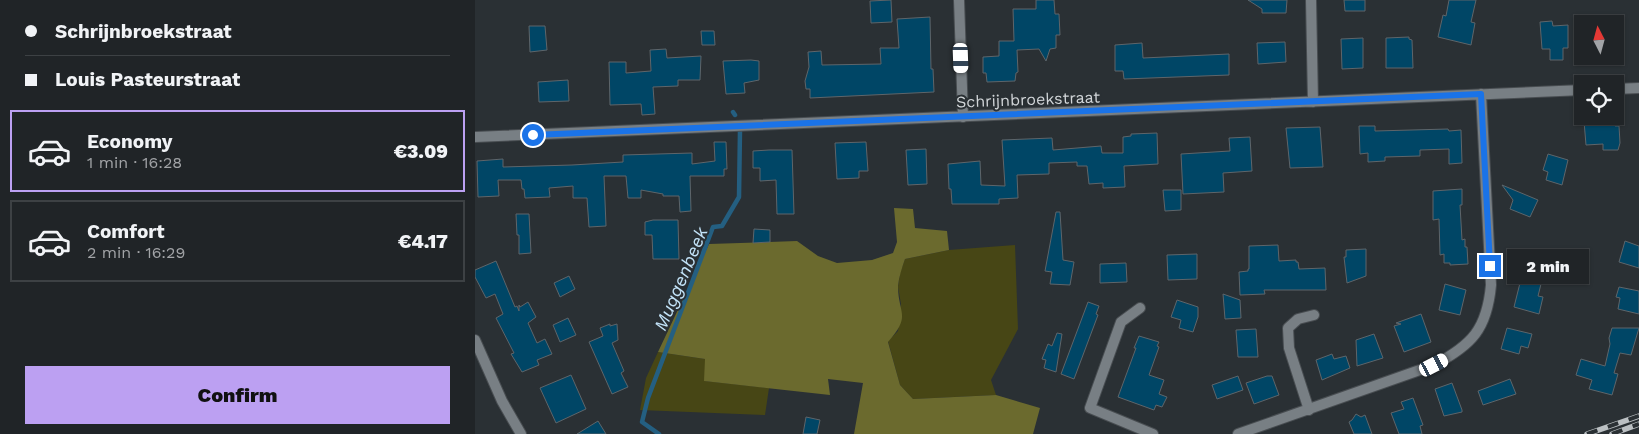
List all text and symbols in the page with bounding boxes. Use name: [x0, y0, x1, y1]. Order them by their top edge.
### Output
north arrow: [1574, 15, 1624, 65]
map controls: [1574, 15, 1624, 125]
text: Schrijnbroekstraat: [55, 20, 232, 43]
car: [952, 43, 969, 73]
text: Louis Pasteurstraat: [55, 68, 240, 91]
button: locate: [1574, 75, 1624, 125]
street label: Schrijnbroekstraat: [956, 87, 1101, 112]
route start: [522, 124, 544, 146]
icon: car: [27, 129, 72, 174]
text: Economy: [87, 130, 172, 153]
text: €3.09: [394, 140, 448, 163]
text: 1 min · 16:28: [87, 153, 182, 172]
icon: car: [27, 219, 72, 264]
text: Comfort: [87, 220, 165, 243]
water label: Muggenbeek: [649, 223, 712, 334]
text: €4.17: [398, 230, 448, 253]
text: 2 min · 16:29: [87, 243, 185, 262]
callout: 2 min: [1507, 248, 1590, 284]
route end: [1479, 255, 1501, 277]
text: 2 min: [1526, 257, 1570, 276]
car: [1417, 352, 1450, 378]
button: Confirm: [25, 366, 450, 424]

